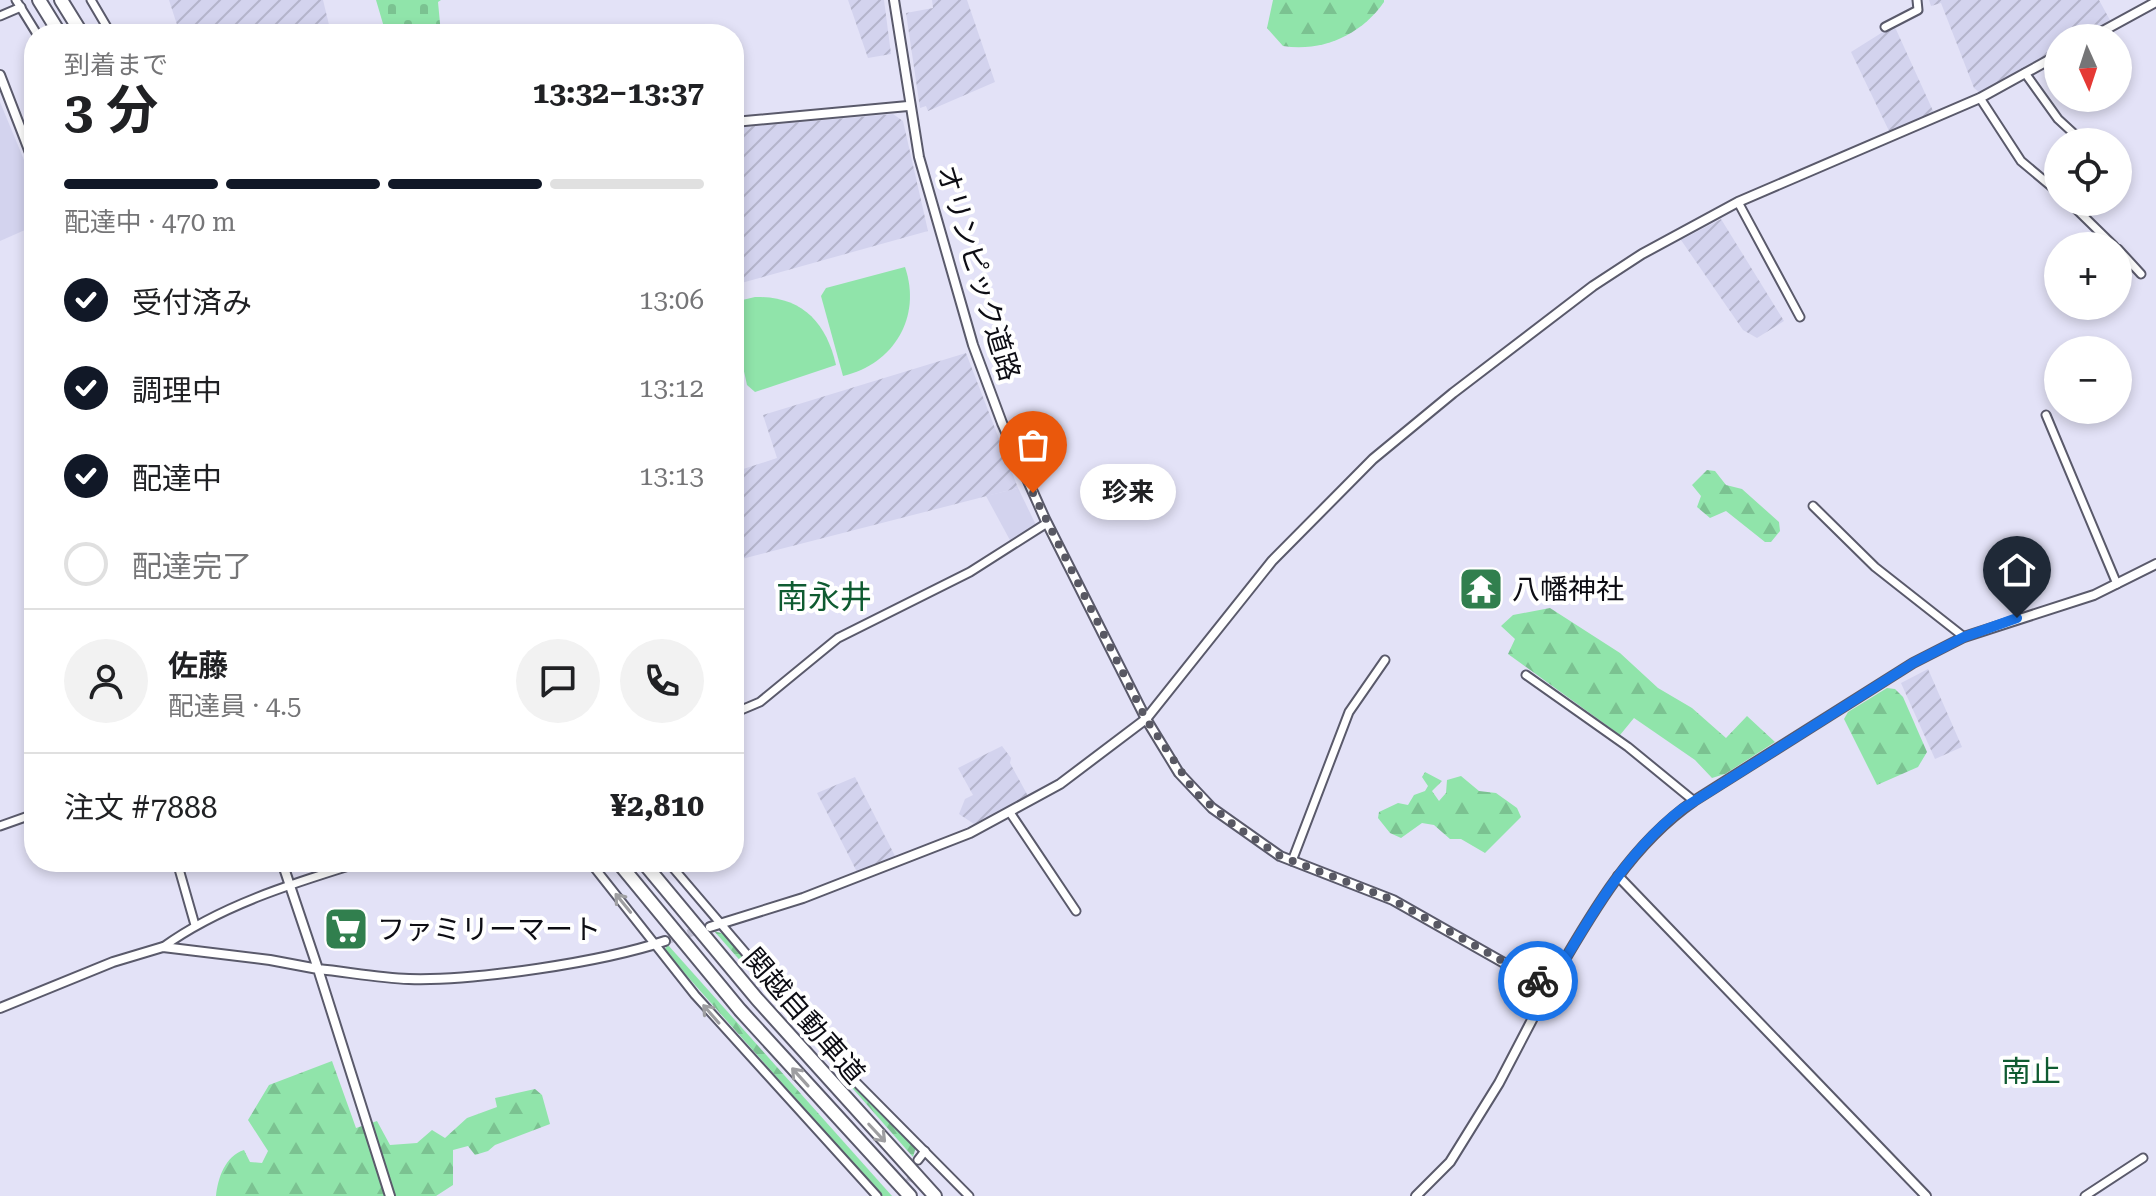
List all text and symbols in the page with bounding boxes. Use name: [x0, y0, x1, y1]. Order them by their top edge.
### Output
north arrow: [2044, 24, 2132, 112]
map controls: [2044, 24, 2132, 424]
text: 到着まで: [64, 50, 168, 80]
text: 13:32–13:37: [532, 75, 704, 110]
text: 3 分: [64, 80, 158, 141]
button: locate: [2044, 128, 2132, 216]
street label: オリンピック道路: [929, 161, 1027, 385]
text: 配達中 · 470 m: [64, 207, 236, 237]
button: +: [2044, 232, 2132, 320]
icon: check: [64, 278, 108, 322]
text: 受付済み: [132, 285, 252, 320]
text: 13:06: [639, 285, 704, 315]
button: −: [2044, 336, 2132, 424]
icon: check: [64, 366, 108, 410]
text: 調理中: [132, 373, 222, 408]
text: 13:12: [639, 373, 704, 403]
pin: [999, 411, 1067, 493]
icon: bag: [1011, 423, 1055, 467]
icon: check: [64, 454, 108, 498]
text: 配達中: [132, 461, 222, 496]
text: 13:13: [639, 461, 704, 491]
callout: 珍来: [1081, 465, 1177, 521]
text: 珍来: [1102, 477, 1154, 507]
pin: [1983, 536, 2051, 618]
icon: home: [1995, 548, 2039, 592]
text: 配達完了: [132, 549, 252, 584]
temple icon: 八幡神社: [1457, 565, 1505, 613]
place label: 八幡神社: [1512, 573, 1624, 606]
district label: 南永井: [776, 578, 872, 616]
button: person: [64, 639, 148, 723]
button: chat: [516, 639, 600, 723]
button: phone: [620, 639, 704, 723]
text: 佐藤: [168, 648, 228, 683]
text: 配達員 · 4.5: [168, 691, 302, 721]
text: ¥2,810: [610, 788, 704, 823]
text: 注文 #7888: [64, 790, 218, 825]
one-way arrow: [614, 893, 632, 914]
supermarket icon: ファミリーマート: [322, 905, 370, 953]
place label: ファミリーマート: [377, 913, 601, 946]
courier: [1498, 941, 1578, 1021]
street label: 関越自動車道: [736, 942, 872, 1090]
icon: bike: [1516, 959, 1560, 1003]
one-way arrow: [703, 1005, 721, 1025]
district label: 南止: [2001, 1054, 2061, 1089]
one-way arrow: [791, 1067, 809, 1087]
one-way arrow: [867, 1123, 886, 1143]

